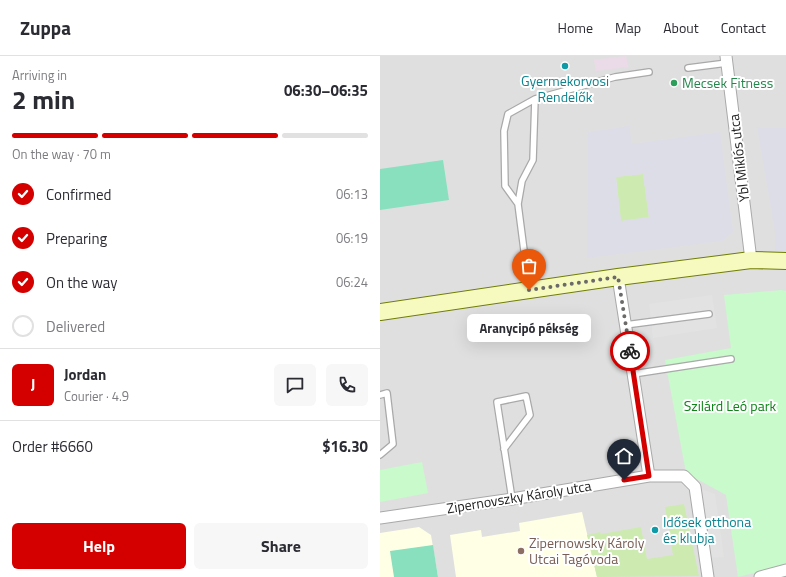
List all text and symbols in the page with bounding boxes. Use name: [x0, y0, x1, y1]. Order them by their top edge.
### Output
text: Zuppa: [20, 13, 71, 42]
text: Home: [558, 17, 593, 38]
text: Map: [615, 17, 641, 38]
text: About: [663, 17, 699, 38]
text: Contact: [721, 17, 766, 38]
marker: Gyermekorvosi Rendelők: [560, 61, 570, 71]
text: Arriving in: [12, 65, 67, 85]
place label: Gyermekorvosi Rendelők: [521, 70, 609, 107]
place label: Mecsek Fitness: [682, 72, 773, 93]
marker: Mecsek Fitness: [669, 78, 679, 88]
text: 06:30–06:35: [284, 79, 368, 102]
text: 2 min: [12, 80, 75, 119]
street label: Ybl Miklós utca: [723, 113, 754, 203]
text: On the way · 70 m: [12, 144, 111, 164]
icon: check: [12, 183, 34, 205]
text: Confirmed: [46, 183, 111, 206]
text: 06:13: [336, 184, 368, 204]
icon: check: [12, 227, 34, 249]
text: Preparing: [46, 227, 107, 250]
text: 06:19: [336, 228, 368, 248]
pin: [512, 249, 546, 290]
icon: bag: [518, 255, 540, 277]
icon: check: [12, 271, 34, 293]
text: On the way: [46, 271, 118, 294]
text: 06:24: [336, 272, 368, 292]
callout: Aranycipó pékség: [467, 314, 591, 342]
text: Delivered: [46, 315, 105, 338]
text: Aranycipó pékség: [480, 318, 578, 338]
courier: [610, 331, 650, 371]
icon: bike: [619, 340, 641, 362]
text: Jordan: [64, 363, 106, 386]
button: chat: [274, 364, 316, 406]
button: phone: [326, 364, 368, 406]
text: J: [31, 373, 35, 396]
text: Courier · 4.9: [64, 386, 129, 406]
park label: Szilárd Leó park: [684, 395, 777, 416]
text: Order #6660: [12, 435, 93, 458]
text: $16.30: [322, 435, 368, 458]
pin: [607, 439, 641, 480]
icon: home: [613, 445, 635, 467]
street label: Zipernovszky Károly utca: [445, 475, 593, 518]
place label: Idősek otthona és klubja: [663, 511, 751, 548]
button: Help: [12, 523, 186, 569]
button: Share: [194, 523, 368, 569]
marker: Idősek otthona és klubja: [650, 525, 660, 535]
place label: Zipernowsky Károly Utcai Tagóvoda: [529, 532, 645, 569]
marker: Zipernowsky Károly Utcai Tagóvoda: [516, 546, 526, 556]

